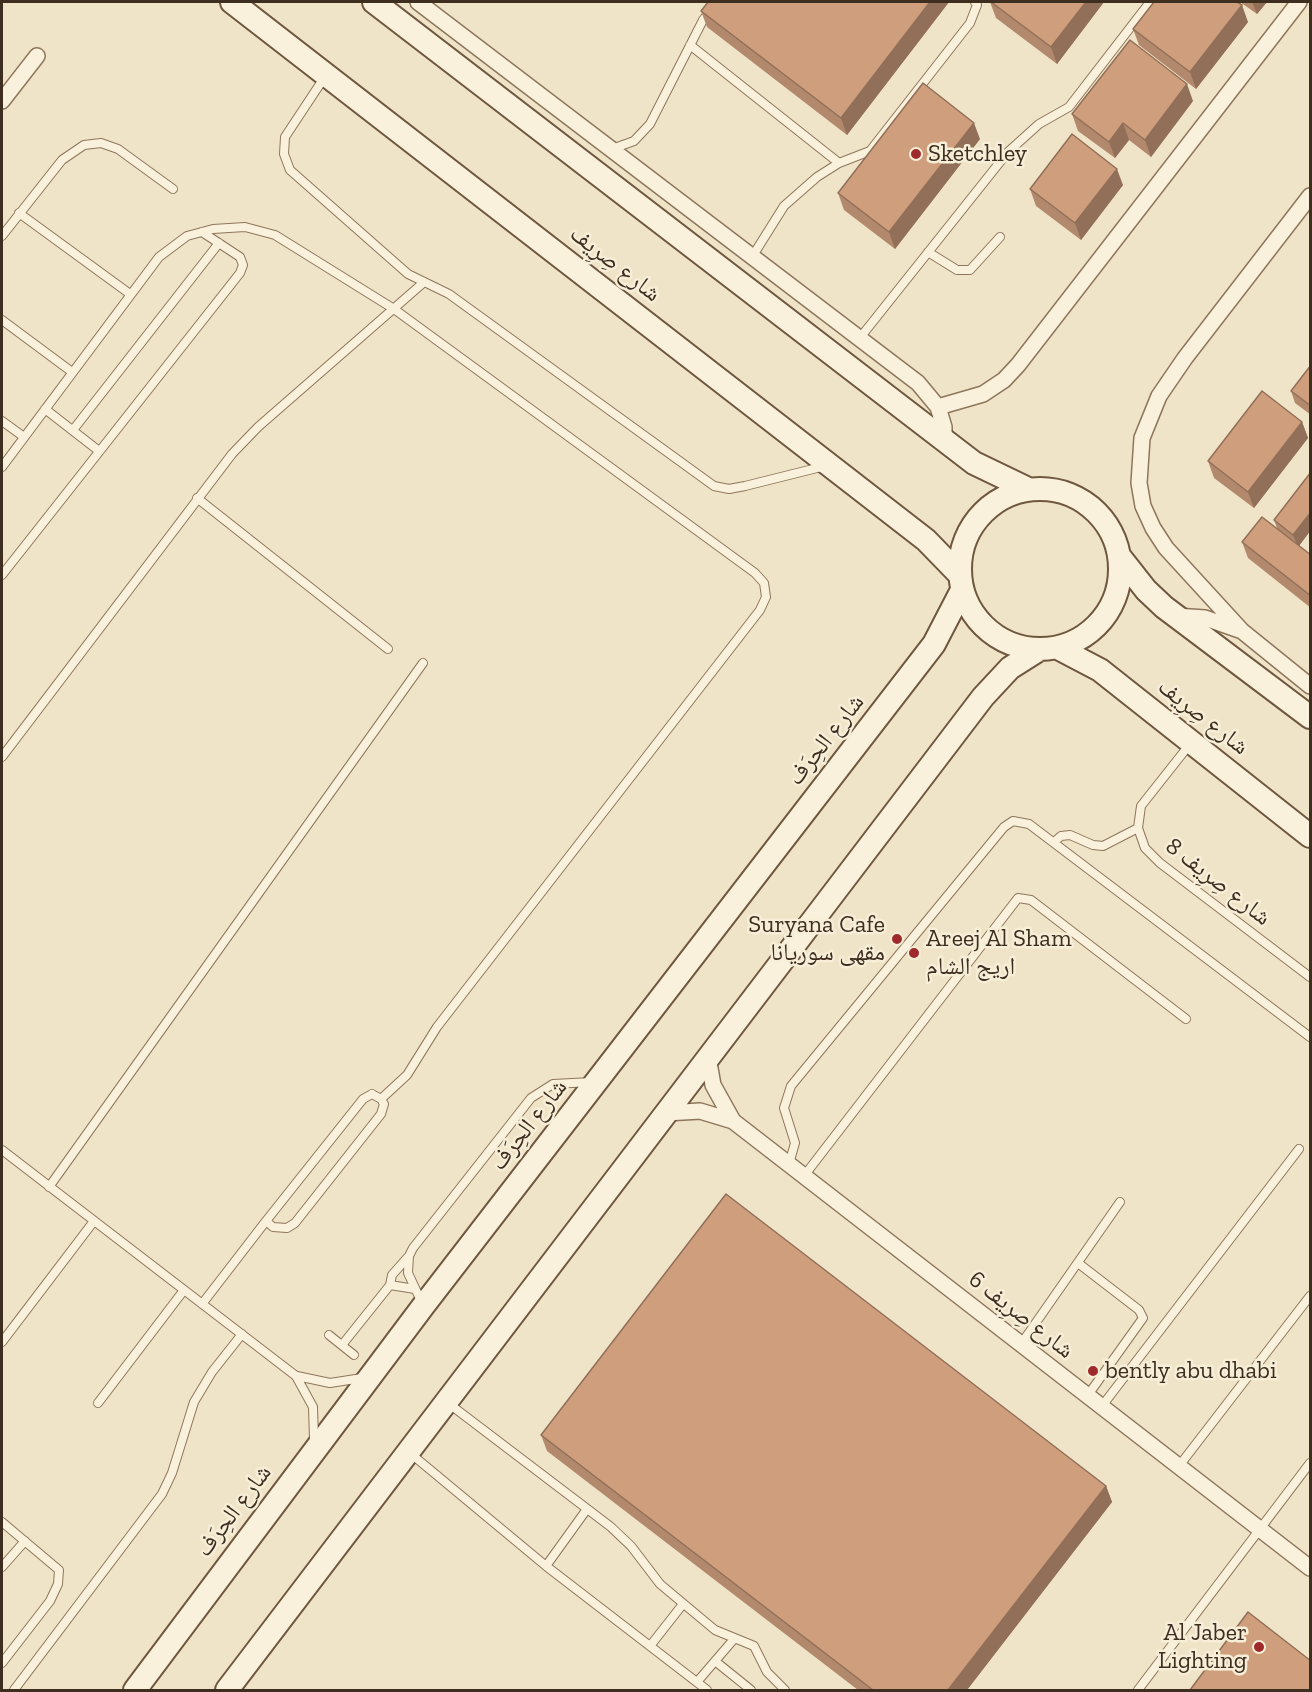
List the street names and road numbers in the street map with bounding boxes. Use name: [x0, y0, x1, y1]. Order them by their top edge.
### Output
street label: شارع صِرِيف: [564, 220, 666, 308]
street label: شارع صِرِيف: [1152, 673, 1254, 761]
street label: شارع الحِرَف: [781, 689, 871, 791]
street label: شارع صِرِيف 8: [1160, 832, 1276, 932]
street label: شارع الحِرَف: [484, 1074, 574, 1176]
street label: شارع صِرِيف 6: [963, 1265, 1079, 1365]
street label: شارع الحِرَف: [190, 1459, 278, 1563]

